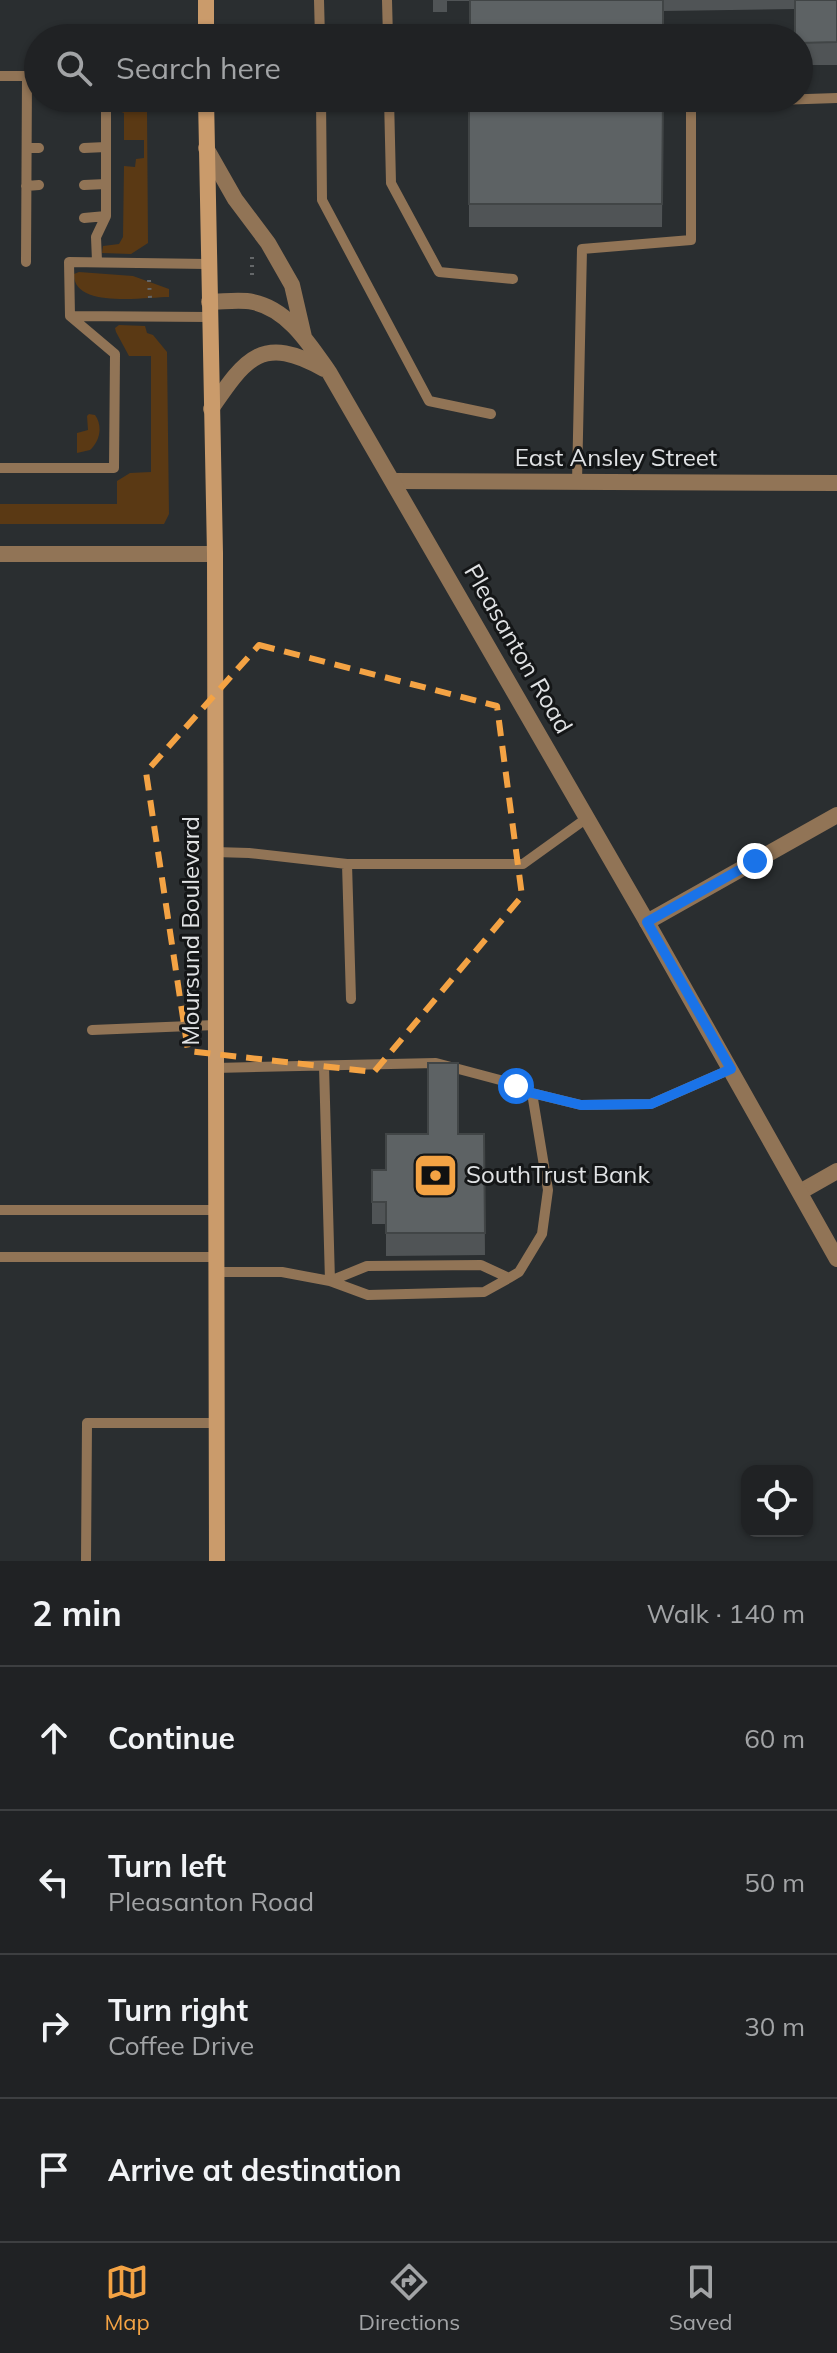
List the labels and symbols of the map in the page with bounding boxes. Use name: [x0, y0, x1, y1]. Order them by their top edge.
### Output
street label: East Ansley Street: [515, 442, 717, 472]
street label: Pleasanton Road: [458, 559, 579, 738]
street label: Moursund Boulevard: [175, 816, 205, 1046]
route end: [737, 843, 773, 879]
route start: [498, 1068, 534, 1104]
bank icon: SouthTrust Bank: [411, 1151, 459, 1199]
place label: SouthTrust Bank: [466, 1159, 650, 1189]

